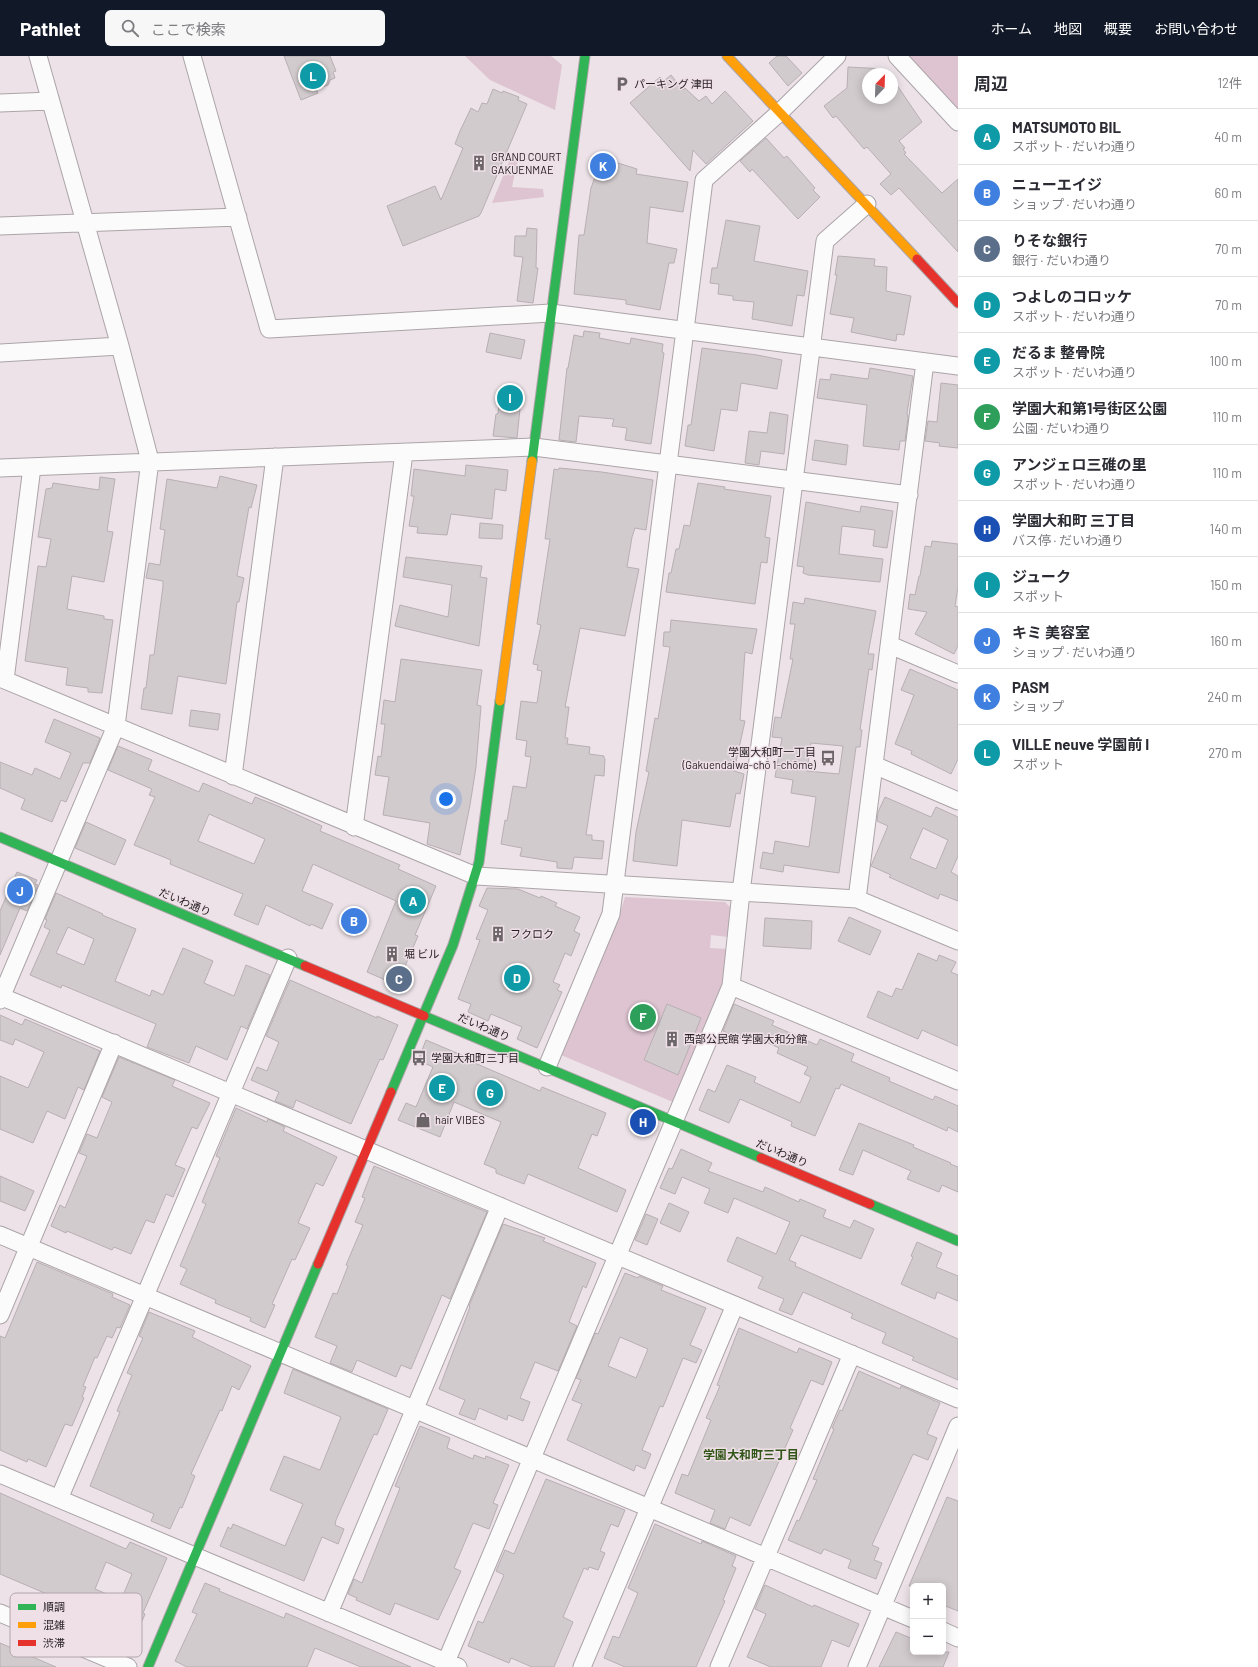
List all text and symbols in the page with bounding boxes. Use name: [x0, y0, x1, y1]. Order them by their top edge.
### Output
search box: [105, 10, 385, 46]
text: Pathlet: [20, 17, 81, 40]
icon: search: [119, 17, 141, 39]
text: ここで検索: [151, 20, 226, 38]
text: ホーム: [990, 20, 1032, 37]
text: 地図: [1054, 20, 1082, 37]
text: 概要: [1104, 20, 1132, 37]
text: お問い合わせ: [1154, 20, 1238, 37]
pin: L: [300, 61, 326, 91]
north arrow: [862, 68, 898, 104]
text: 周辺: [974, 73, 1008, 93]
parking icon: パーキング 津田: [613, 75, 631, 93]
text: 12件: [1217, 75, 1242, 91]
place label: パーキング 津田: [634, 77, 713, 90]
text: MATSUMOTO BIL: [1012, 118, 1121, 136]
text: A: [983, 129, 991, 145]
text: 40 m: [1214, 129, 1242, 145]
text: スポット · だいわ通り: [1012, 138, 1137, 154]
place label: GRAND COURT GAKUENMAE: [491, 150, 561, 176]
pin: K: [590, 151, 616, 181]
building icon: GRAND COURT GAKUENMAE: [470, 154, 488, 172]
text: ニューエイジ: [1012, 175, 1102, 193]
text: B: [983, 185, 991, 201]
text: 60 m: [1215, 185, 1242, 201]
text: ショップ · だいわ通り: [1012, 196, 1137, 212]
text: りそな銀行: [1012, 231, 1087, 249]
text: C: [983, 241, 991, 257]
text: 70 m: [1215, 241, 1242, 257]
text: 銀行 · だいわ通り: [1012, 252, 1111, 268]
text: つよしのコロッケ: [1012, 287, 1132, 305]
text: D: [983, 297, 991, 313]
text: 70 m: [1215, 297, 1242, 313]
text: スポット · だいわ通り: [1012, 308, 1137, 324]
text: だるま 整骨院: [1012, 343, 1105, 361]
text: E: [983, 353, 991, 369]
text: 100 m: [1209, 353, 1242, 369]
text: スポット · だいわ通り: [1012, 364, 1137, 380]
pin: I: [497, 383, 523, 413]
text: 学園大和第1号街区公園: [1012, 399, 1167, 417]
text: F: [983, 409, 991, 425]
text: 110 m: [1212, 409, 1242, 425]
text: 公園 · だいわ通り: [1012, 420, 1111, 436]
text: アンジェロ三碓の里: [1012, 455, 1146, 473]
text: G: [983, 465, 991, 481]
text: 110 m: [1212, 465, 1242, 481]
text: スポット · だいわ通り: [1012, 476, 1137, 492]
text: 学園大和町 三丁目: [1012, 511, 1135, 529]
text: H: [983, 521, 991, 537]
text: 140 m: [1210, 521, 1242, 537]
text: バス停 · だいわ通り: [1012, 532, 1124, 548]
text: ジューク: [1012, 567, 1071, 585]
text: I: [985, 577, 989, 593]
text: 150 m: [1210, 577, 1242, 593]
text: スポット: [1012, 588, 1064, 604]
text: キミ 美容室: [1012, 623, 1090, 641]
text: J: [983, 633, 991, 649]
text: 160 m: [1210, 633, 1242, 649]
text: ショップ · だいわ通り: [1012, 644, 1137, 660]
text: PASM: [1012, 678, 1049, 696]
text: K: [983, 689, 991, 705]
text: 240 m: [1207, 689, 1242, 705]
text: ショップ: [1012, 698, 1064, 714]
text: VILLE neuve 学園前 I: [1012, 735, 1149, 753]
place label: 学園大和町一丁目 (Gakuendaiwa-chō 1-chōme): [681, 745, 816, 771]
text: L: [983, 745, 991, 761]
text: 270 m: [1208, 745, 1242, 761]
bus stop icon: 学園大和町一丁目 (Gakuendaiwa-chō 1-chōme): [819, 749, 837, 767]
text: スポット: [1012, 756, 1064, 772]
your location: [436, 789, 456, 809]
pin: J: [7, 876, 33, 906]
street label: だいわ通り: [157, 885, 213, 918]
pin: A: [400, 886, 426, 916]
pin: B: [341, 906, 367, 936]
building icon: フクロク: [489, 925, 507, 943]
place label: フクロク: [510, 927, 554, 940]
building icon: 堀 ビル: [383, 945, 401, 963]
place label: 堀 ビル: [404, 947, 439, 960]
pin: D: [504, 963, 530, 993]
pin: C: [386, 964, 412, 994]
pin: F: [630, 1002, 656, 1032]
street label: だいわ通り: [456, 1010, 512, 1043]
building icon: 西部公民館 学園大和分館: [663, 1030, 681, 1048]
place label: 西部公民館 学園大和分館: [684, 1032, 807, 1045]
bus stop icon: 学園大和町三丁目: [410, 1049, 428, 1067]
place label: 学園大和町三丁目: [431, 1051, 519, 1064]
pin: E: [429, 1073, 455, 1103]
pin: G: [477, 1078, 503, 1108]
pin: H: [630, 1107, 656, 1137]
shop icon: hair VIBES: [414, 1111, 432, 1129]
place label: hair VIBES: [435, 1113, 485, 1126]
street label: だいわ通り: [754, 1136, 810, 1169]
district label: 学園大和町三丁目: [703, 1447, 799, 1461]
map controls: [910, 1583, 946, 1655]
button: +: [910, 1583, 946, 1619]
legend: [10, 1593, 142, 1657]
text: 順調: [43, 1600, 65, 1613]
text: 混雑: [43, 1618, 65, 1631]
button: −: [910, 1619, 946, 1655]
text: 渋滞: [43, 1636, 65, 1649]

